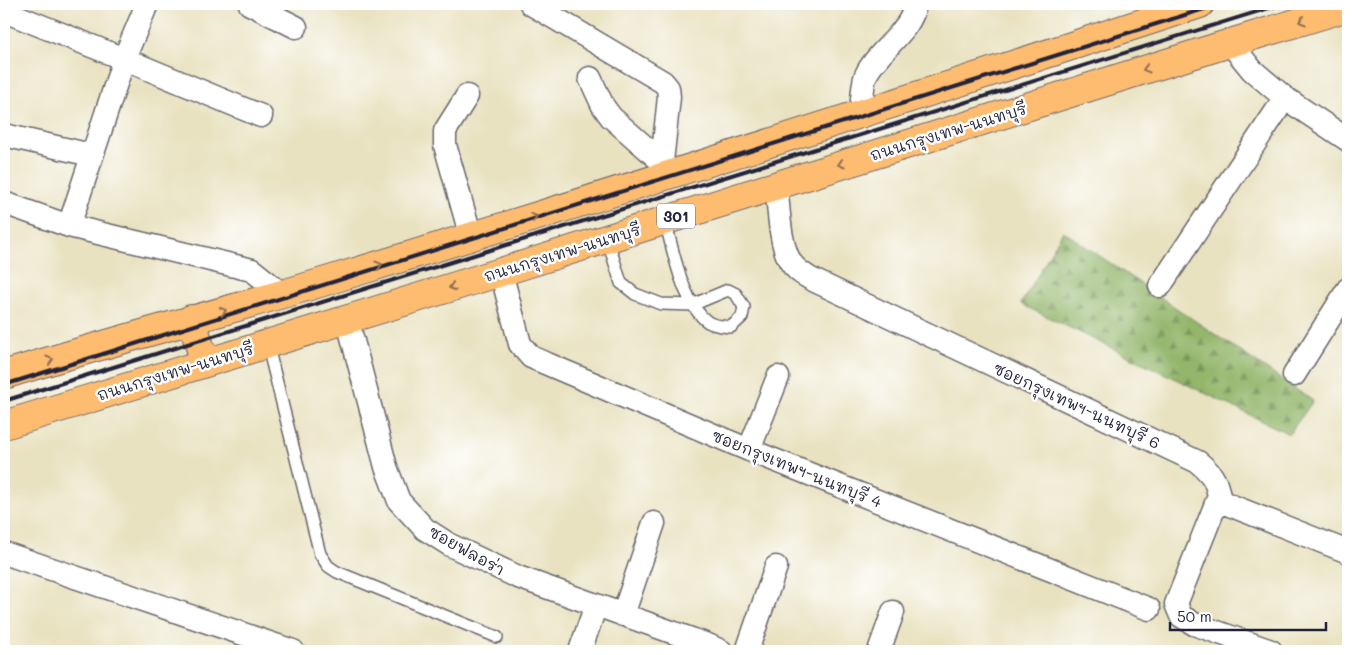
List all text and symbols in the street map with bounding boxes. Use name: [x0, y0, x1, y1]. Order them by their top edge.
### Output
one-way arrow: [1298, 16, 1306, 26]
one-way arrow: [1143, 63, 1151, 73]
street label: ถนนกรุงเทพ-นนทบุรี: [867, 97, 1030, 168]
one-way arrow: [837, 159, 845, 169]
road number: 301: [657, 204, 695, 228]
one-way arrow: [530, 212, 538, 222]
street label: ถนนกรุงเทพ-นนทบุรี: [481, 218, 644, 289]
one-way arrow: [375, 260, 383, 270]
one-way arrow: [448, 281, 457, 291]
one-way arrow: [219, 306, 227, 316]
street label: ถนนกรุงเทพ-นนทบุรี: [94, 337, 257, 408]
one-way arrow: [46, 356, 54, 366]
street label: ซอยกรุงเทพฯ-นนทบุรี 6: [989, 357, 1164, 456]
street label: ซอยกรุงเทพฯ-นนทบุรี 4: [708, 424, 886, 515]
street label: ซอยฟลอร่า: [425, 520, 509, 580]
scale bar: [1170, 600, 1326, 632]
text: 50 m: [1177, 606, 1212, 626]

